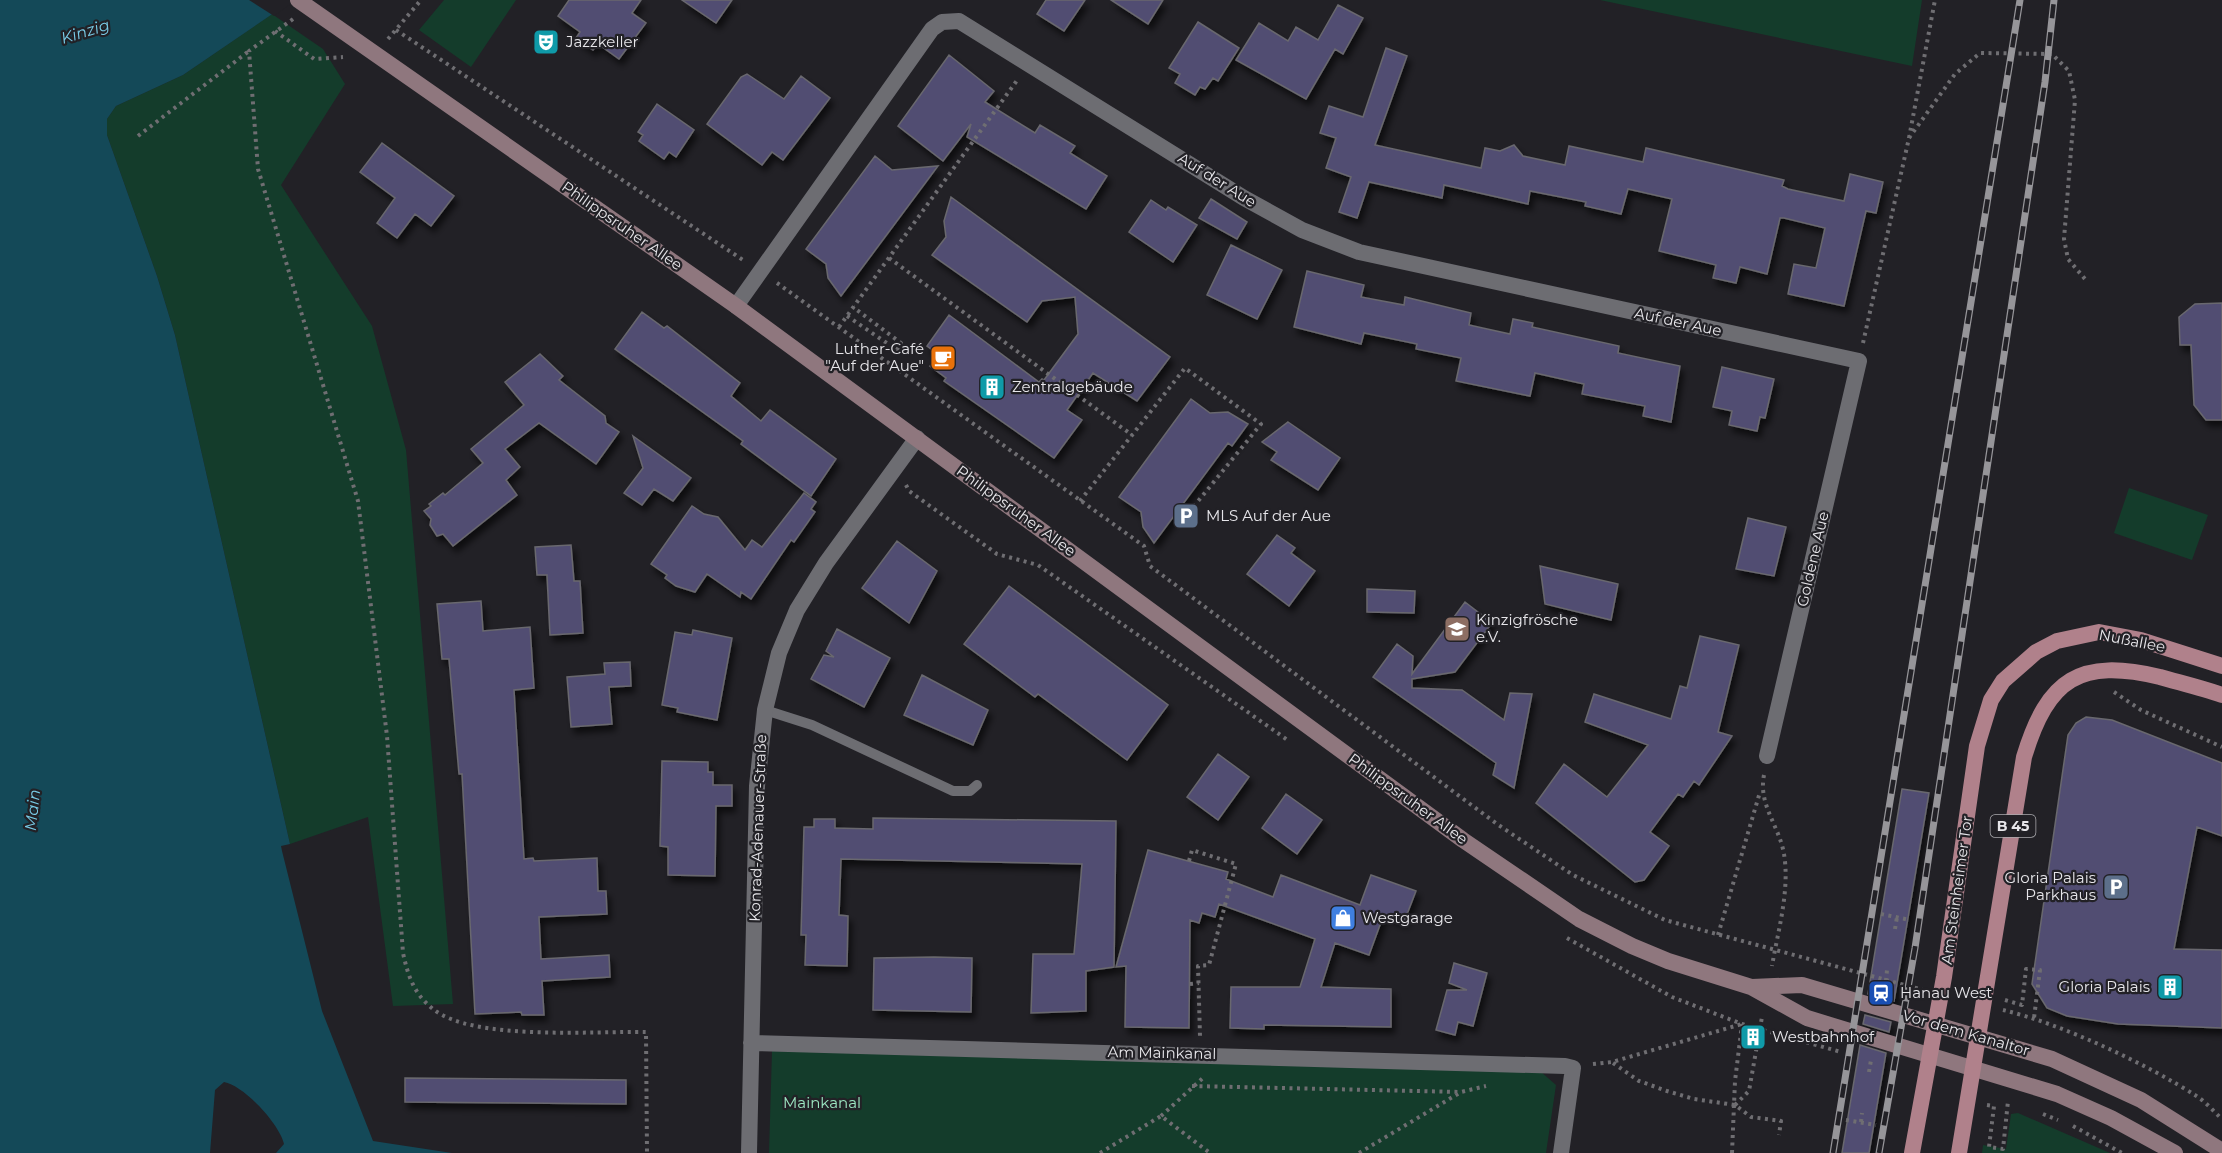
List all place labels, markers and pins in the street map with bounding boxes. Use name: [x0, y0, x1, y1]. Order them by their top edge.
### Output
theatre icon: Jazzkeller: [531, 27, 561, 57]
place label: Jazzkeller: [565, 32, 639, 51]
place label: Luther-Café "Auf der Aue": [825, 339, 924, 375]
cafe icon: Luther-Café "Auf der Aue": [928, 343, 958, 373]
building icon: Zentralgebäude: [977, 372, 1007, 402]
place label: Zentralgebäude: [1012, 377, 1133, 396]
parking icon: MLS Auf der Aue: [1171, 501, 1201, 531]
place label: MLS Auf der Aue: [1206, 506, 1331, 525]
place label: Kinzigfrösche e.V.: [1476, 610, 1578, 646]
school or university icon: Kinzigfrösche e.V.: [1442, 614, 1472, 644]
place label: Gloria Palais Parkhaus: [2005, 868, 2096, 904]
parking icon: Gloria Palais Parkhaus: [2101, 872, 2131, 902]
shop icon: Westgarage: [1328, 903, 1358, 933]
place label: Westgarage: [1362, 908, 1453, 927]
building icon: Gloria Palais: [2155, 972, 2185, 1002]
place label: Gloria Palais: [2059, 977, 2150, 996]
station icon: Hanau West: [1866, 978, 1896, 1008]
place label: Hanau West: [1900, 983, 1992, 1002]
building icon: Westbahnhof: [1738, 1022, 1768, 1052]
place label: Westbahnhof: [1772, 1027, 1875, 1046]

